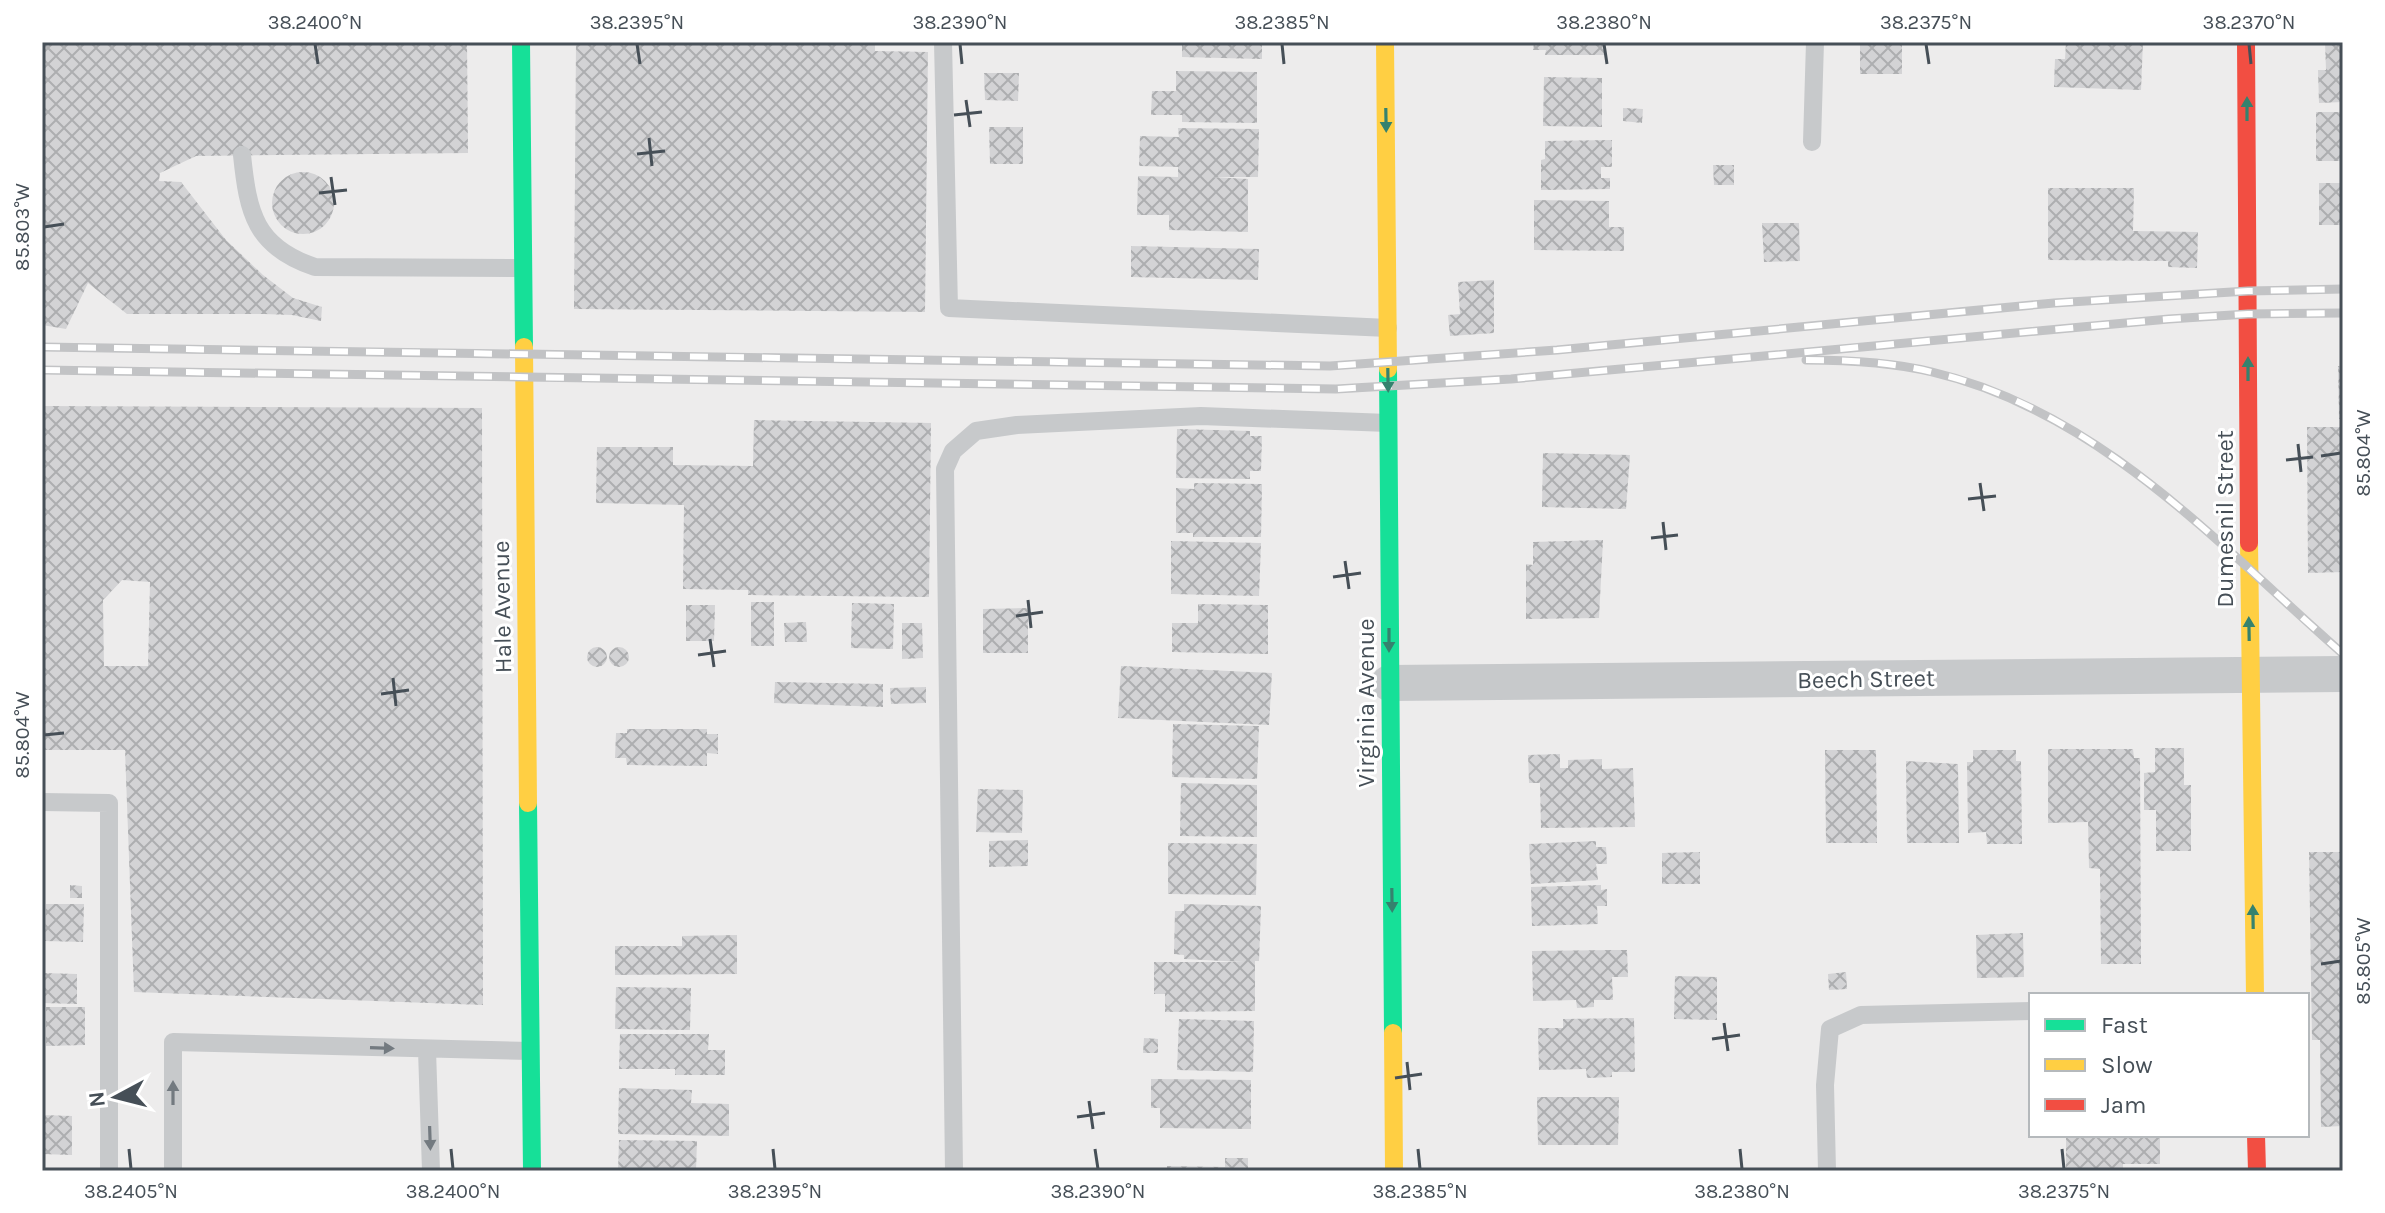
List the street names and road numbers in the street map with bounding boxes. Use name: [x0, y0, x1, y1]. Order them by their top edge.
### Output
street label: Dumesnil Street: [2211, 430, 2239, 608]
street label: Hale Avenue: [487, 540, 517, 674]
street label: Virginia Avenue: [1352, 618, 1380, 788]
street label: Beech Street: [1797, 664, 1935, 694]

